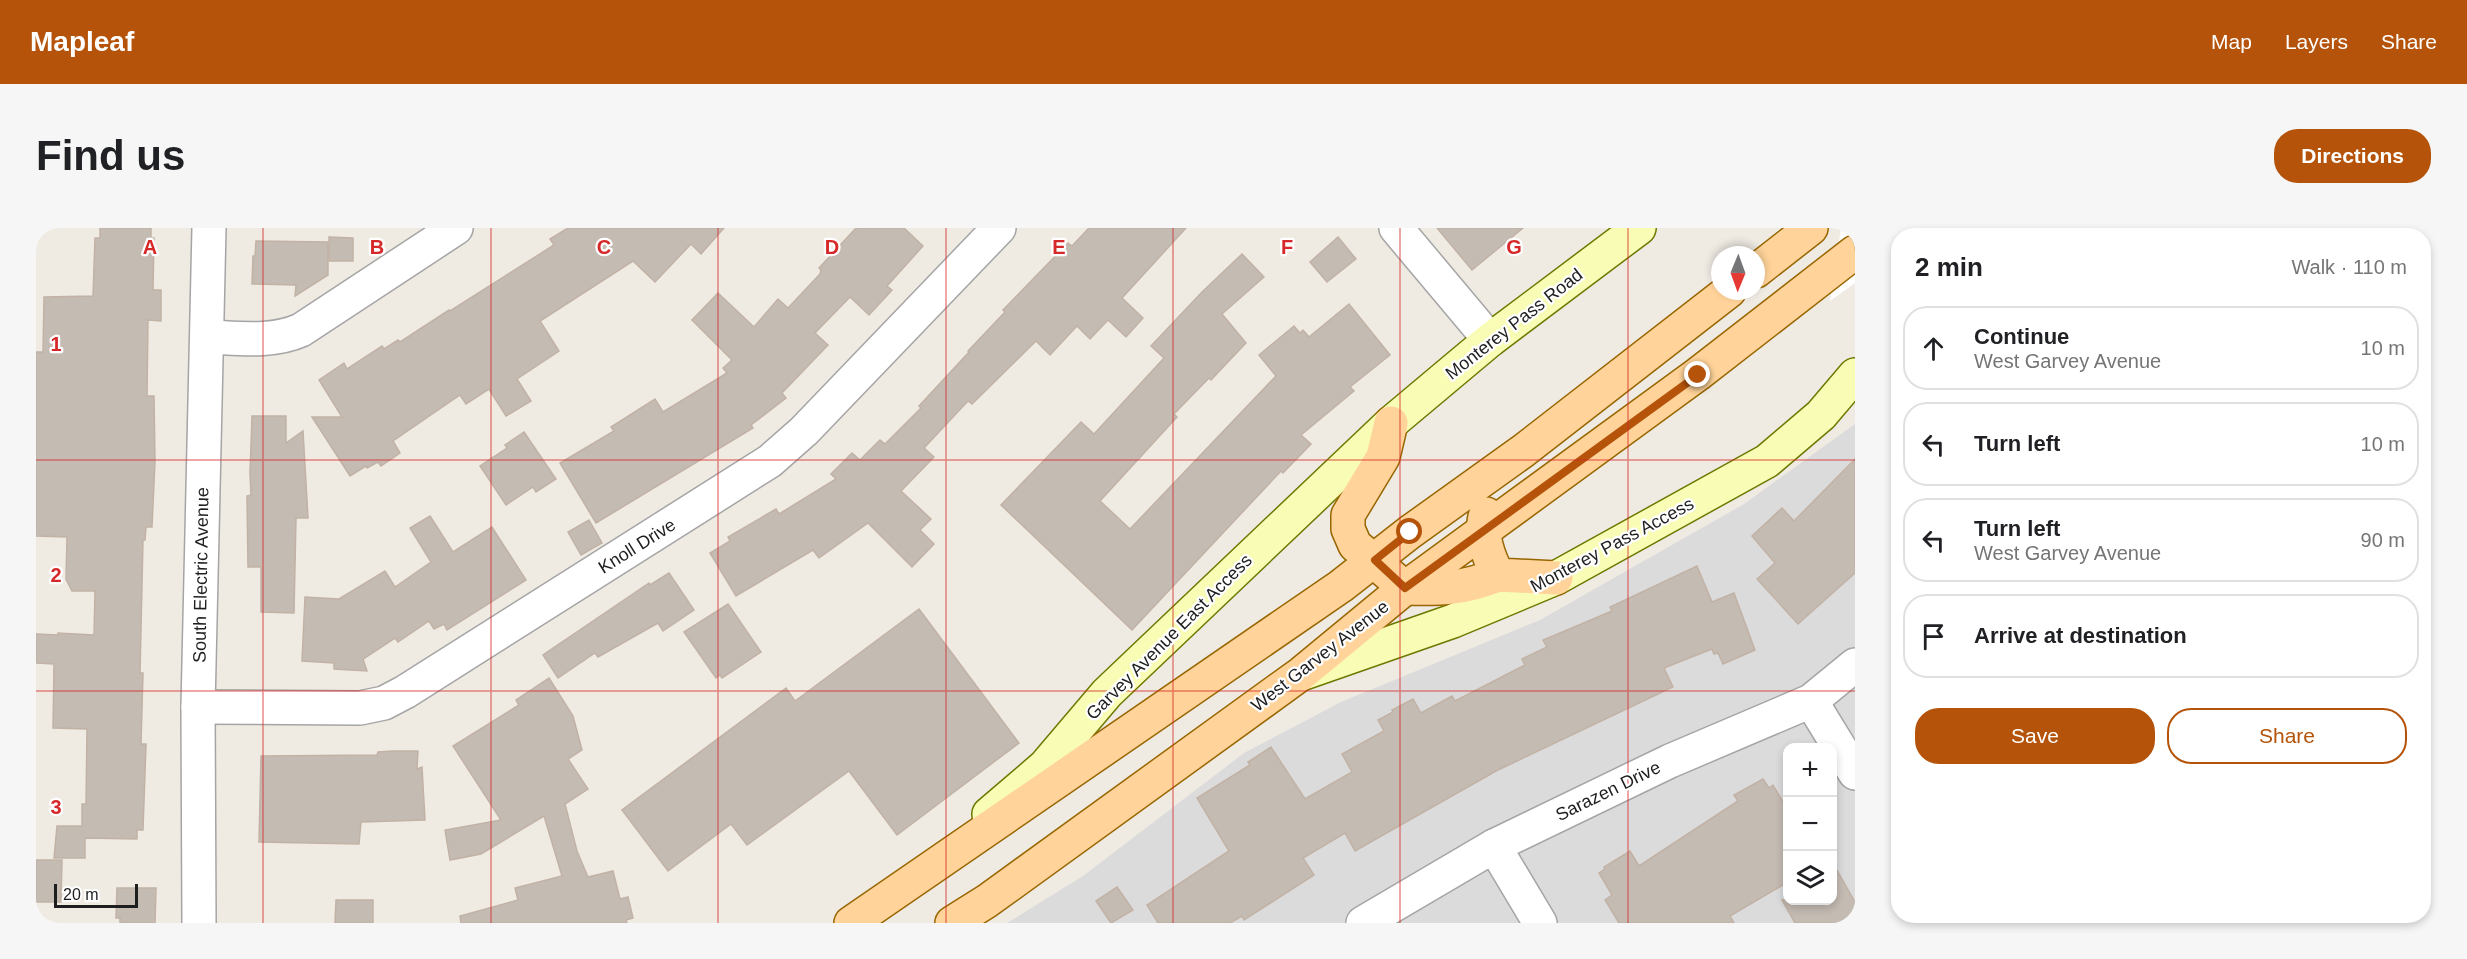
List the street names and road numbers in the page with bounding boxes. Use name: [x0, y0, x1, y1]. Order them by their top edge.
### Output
street label: Monterey Pass Road: [1442, 264, 1586, 384]
street label: South Electric Avenue: [189, 487, 213, 663]
street label: Monterey Pass Access: [1527, 493, 1697, 597]
street label: Knoll Drive: [595, 514, 679, 578]
street label: Garvey Avenue East Access: [1082, 550, 1256, 724]
street label: West Garvey Avenue: [1247, 596, 1393, 716]
street label: Sarazen Drive: [1552, 757, 1664, 825]

